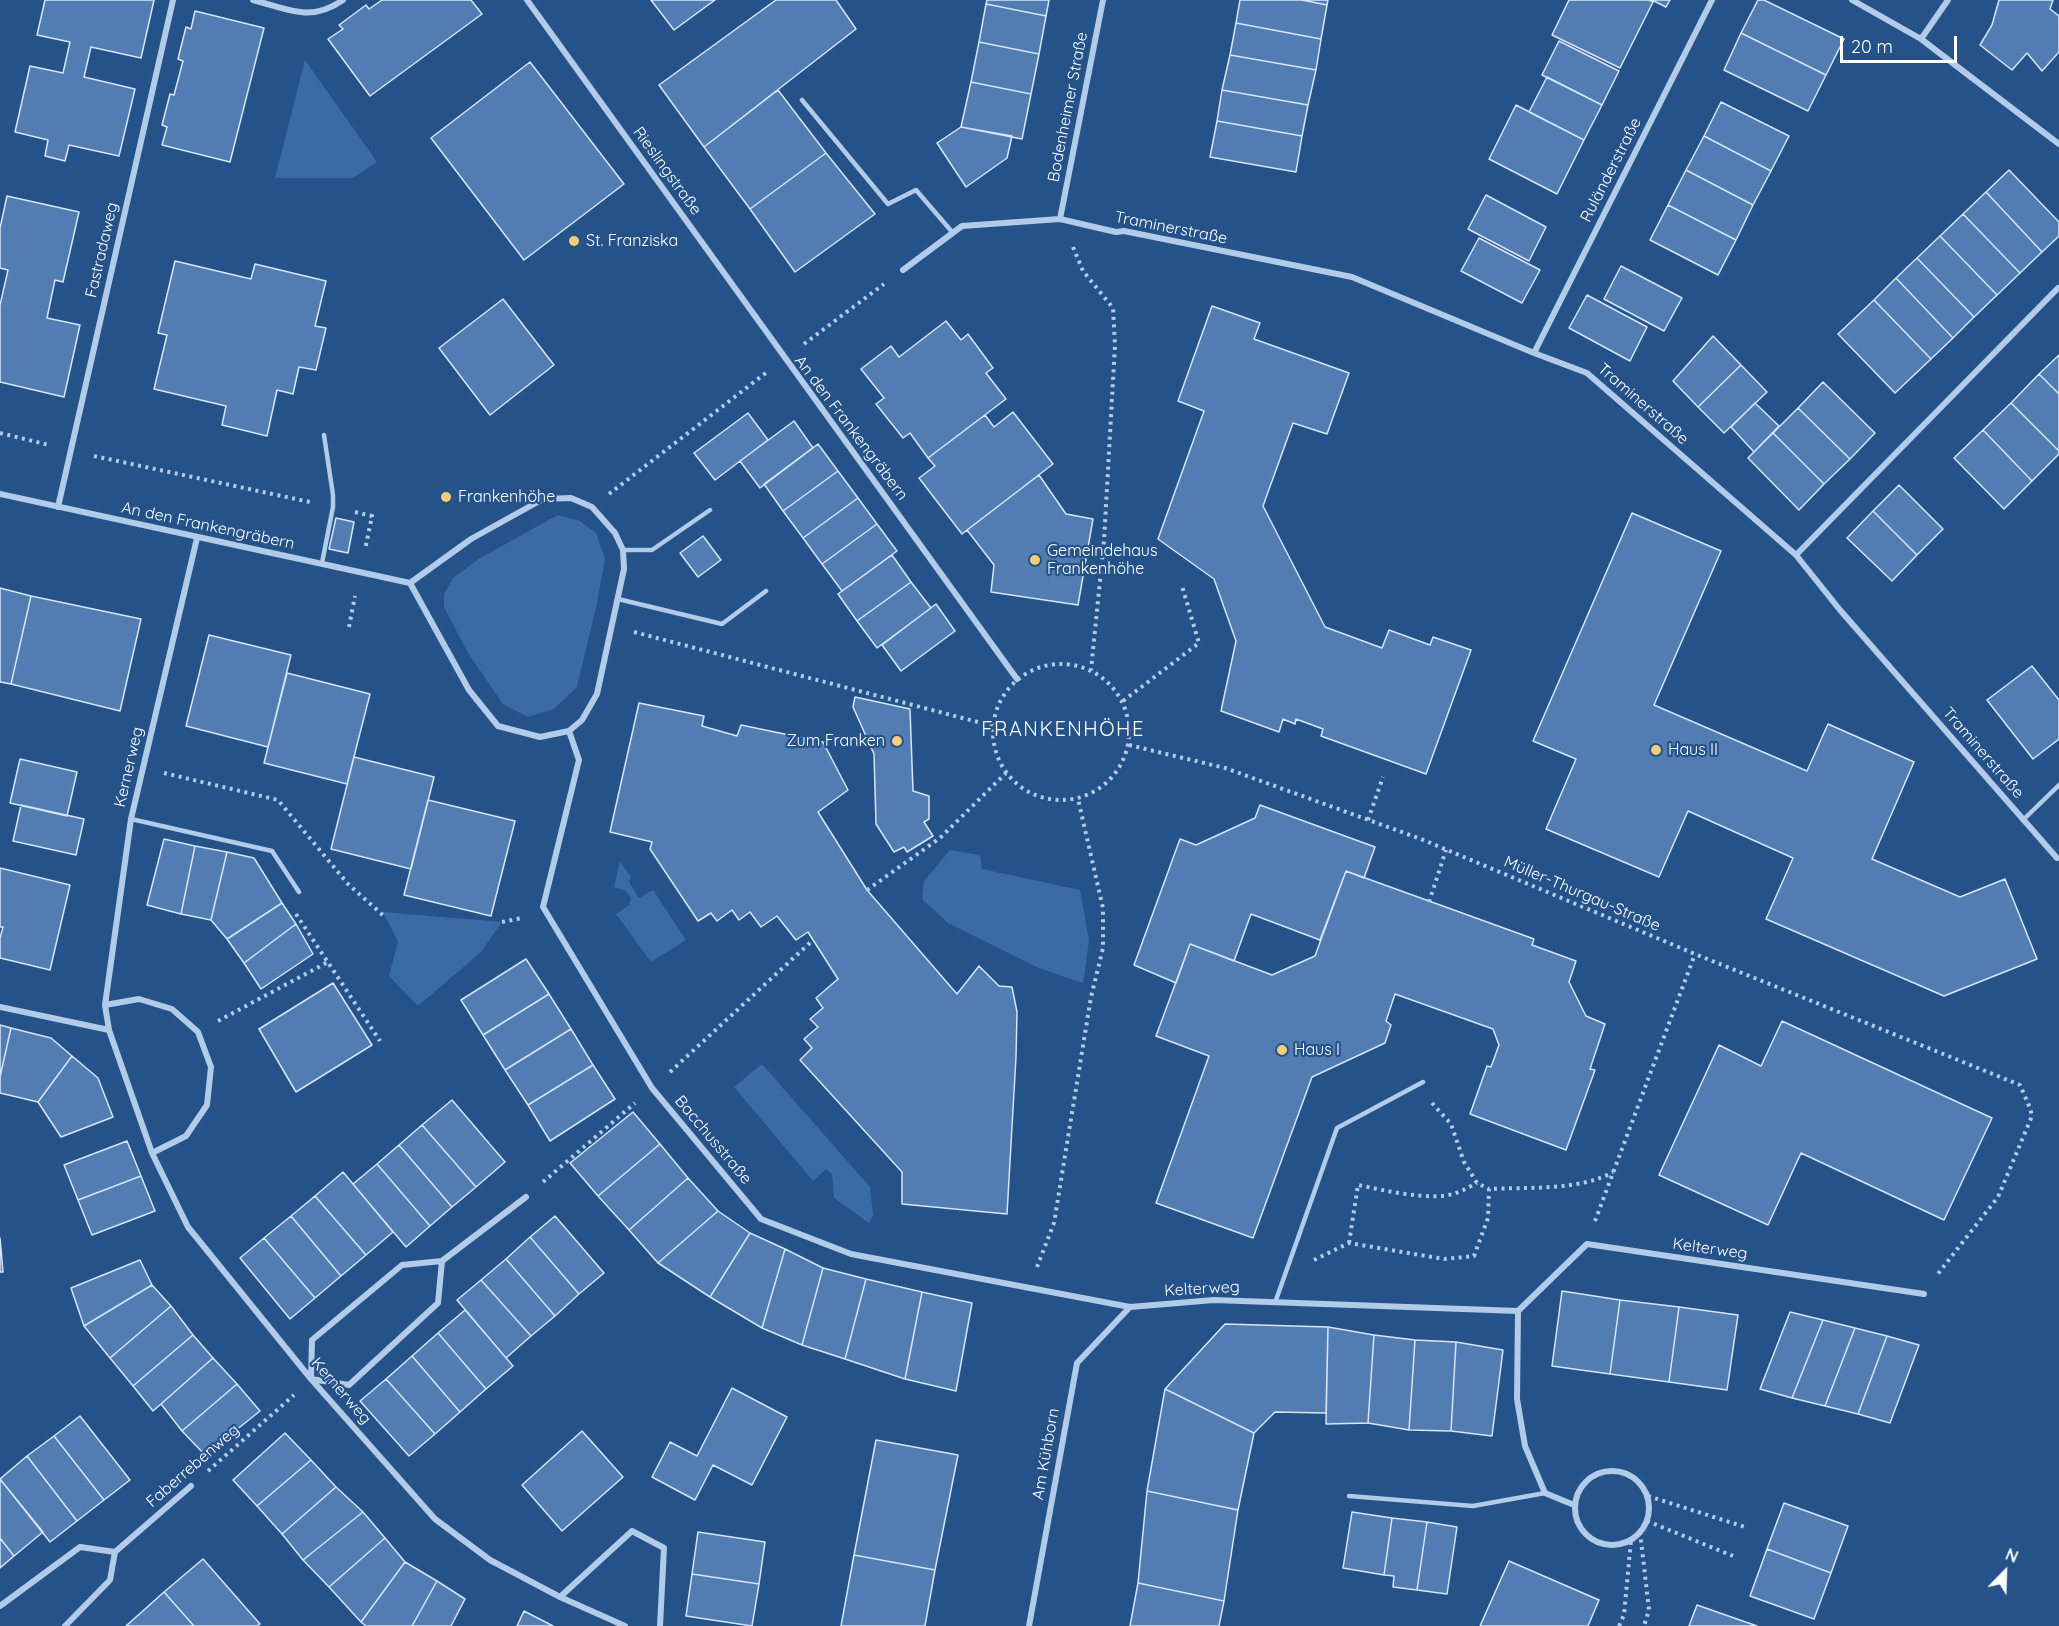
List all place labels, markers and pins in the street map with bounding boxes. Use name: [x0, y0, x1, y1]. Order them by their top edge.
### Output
place label: St. Franziska: [586, 231, 678, 251]
marker: St. Franziska: [567, 234, 581, 248]
place label: Frankenhöhe: [458, 487, 555, 507]
marker: Frankenhöhe: [439, 490, 453, 504]
place label: Gemeindehaus Frankenhöhe: [1047, 541, 1157, 579]
marker: Gemeindehaus Frankenhöhe: [1028, 553, 1042, 567]
place label: Zum Franken: [786, 731, 885, 751]
marker: Zum Franken: [890, 734, 904, 748]
place label: Haus II: [1668, 740, 1718, 760]
marker: Haus II: [1649, 743, 1663, 757]
place label: Haus I: [1294, 1040, 1340, 1060]
marker: Haus I: [1275, 1043, 1289, 1057]

